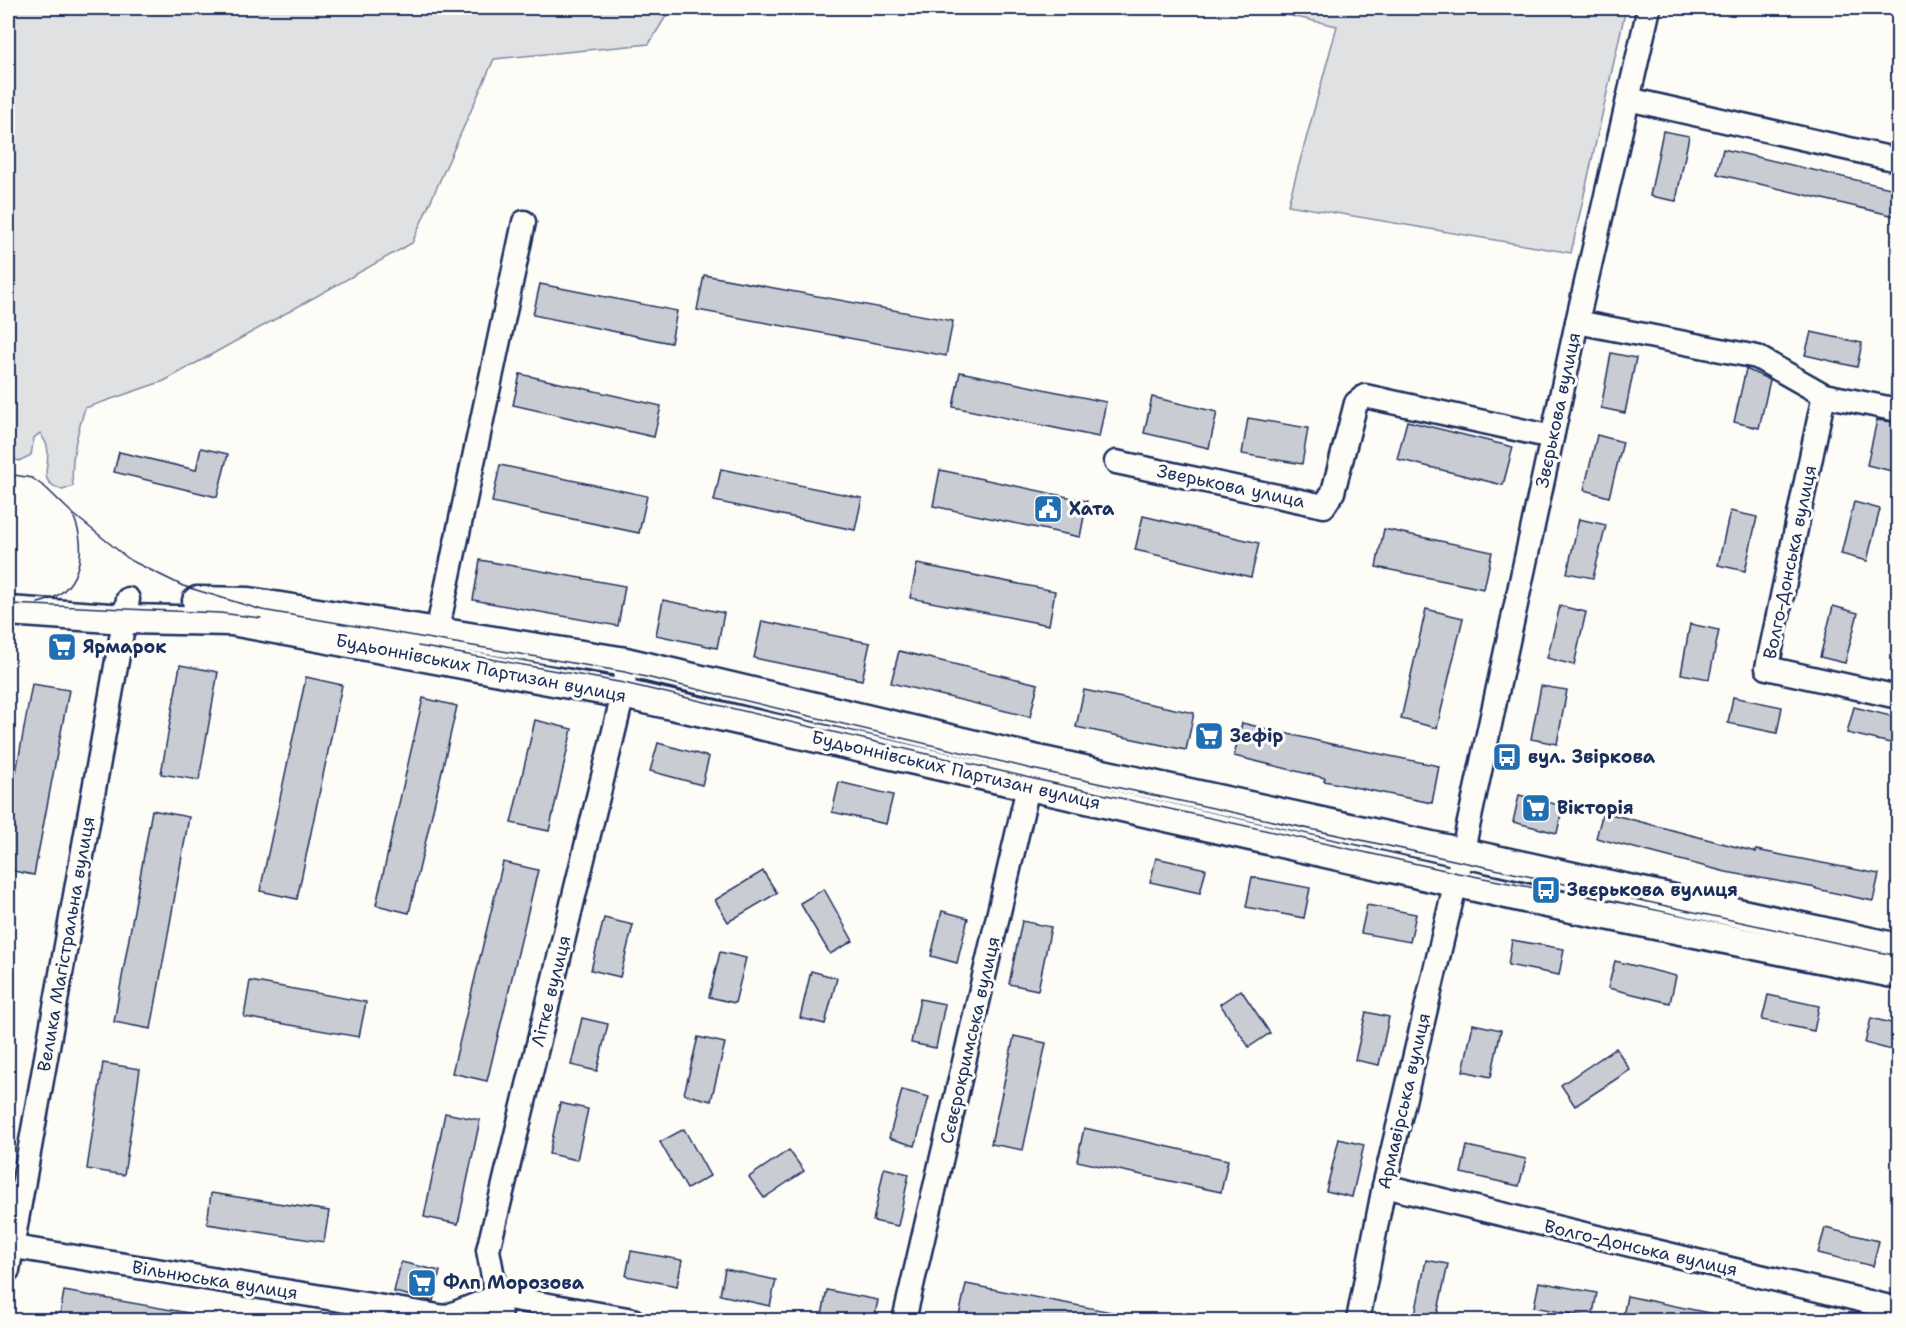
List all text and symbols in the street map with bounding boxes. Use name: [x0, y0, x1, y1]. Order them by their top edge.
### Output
street label: Звєрькова вулиця: [1530, 330, 1586, 490]
street label: Зверькова улица: [1155, 459, 1307, 513]
street label: Волго-Донська вулиця: [1758, 463, 1822, 661]
public building icon: Хата: [1032, 493, 1064, 525]
place label: Хата: [1069, 497, 1115, 521]
street label: Будьоннівських Партизан вулиця: [334, 628, 628, 708]
supermarket icon: Ярмарок: [46, 631, 78, 663]
place label: Ярмарок: [83, 635, 167, 659]
supermarket icon: Зефір: [1193, 720, 1225, 752]
place label: Зефір: [1230, 724, 1284, 748]
street label: Будьоннівських Партизан вулиця: [809, 725, 1103, 815]
bus stop icon: вул. Звіркова: [1491, 741, 1523, 773]
place label: вул. Звіркова: [1528, 745, 1656, 769]
supermarket icon: Вікторія: [1520, 792, 1552, 824]
place label: Вікторія: [1557, 796, 1634, 820]
street label: Велика Магістральна вулиця: [32, 815, 100, 1073]
bus stop icon: Звєрькова вулиця: [1530, 874, 1562, 906]
place label: Звєрькова вулиця: [1567, 878, 1738, 902]
street label: Літке вулиця: [526, 933, 576, 1049]
street label: Сєвєрокримська вулиця: [934, 934, 1006, 1146]
street label: Армавірська вулиця: [1372, 1010, 1436, 1192]
street label: Волго-Донська вулиця: [1542, 1214, 1740, 1282]
street label: Вільнюська вулиця: [130, 1255, 300, 1305]
supermarket icon: Флп Морозова: [406, 1267, 438, 1299]
place label: Флп Морозова: [443, 1271, 585, 1295]

